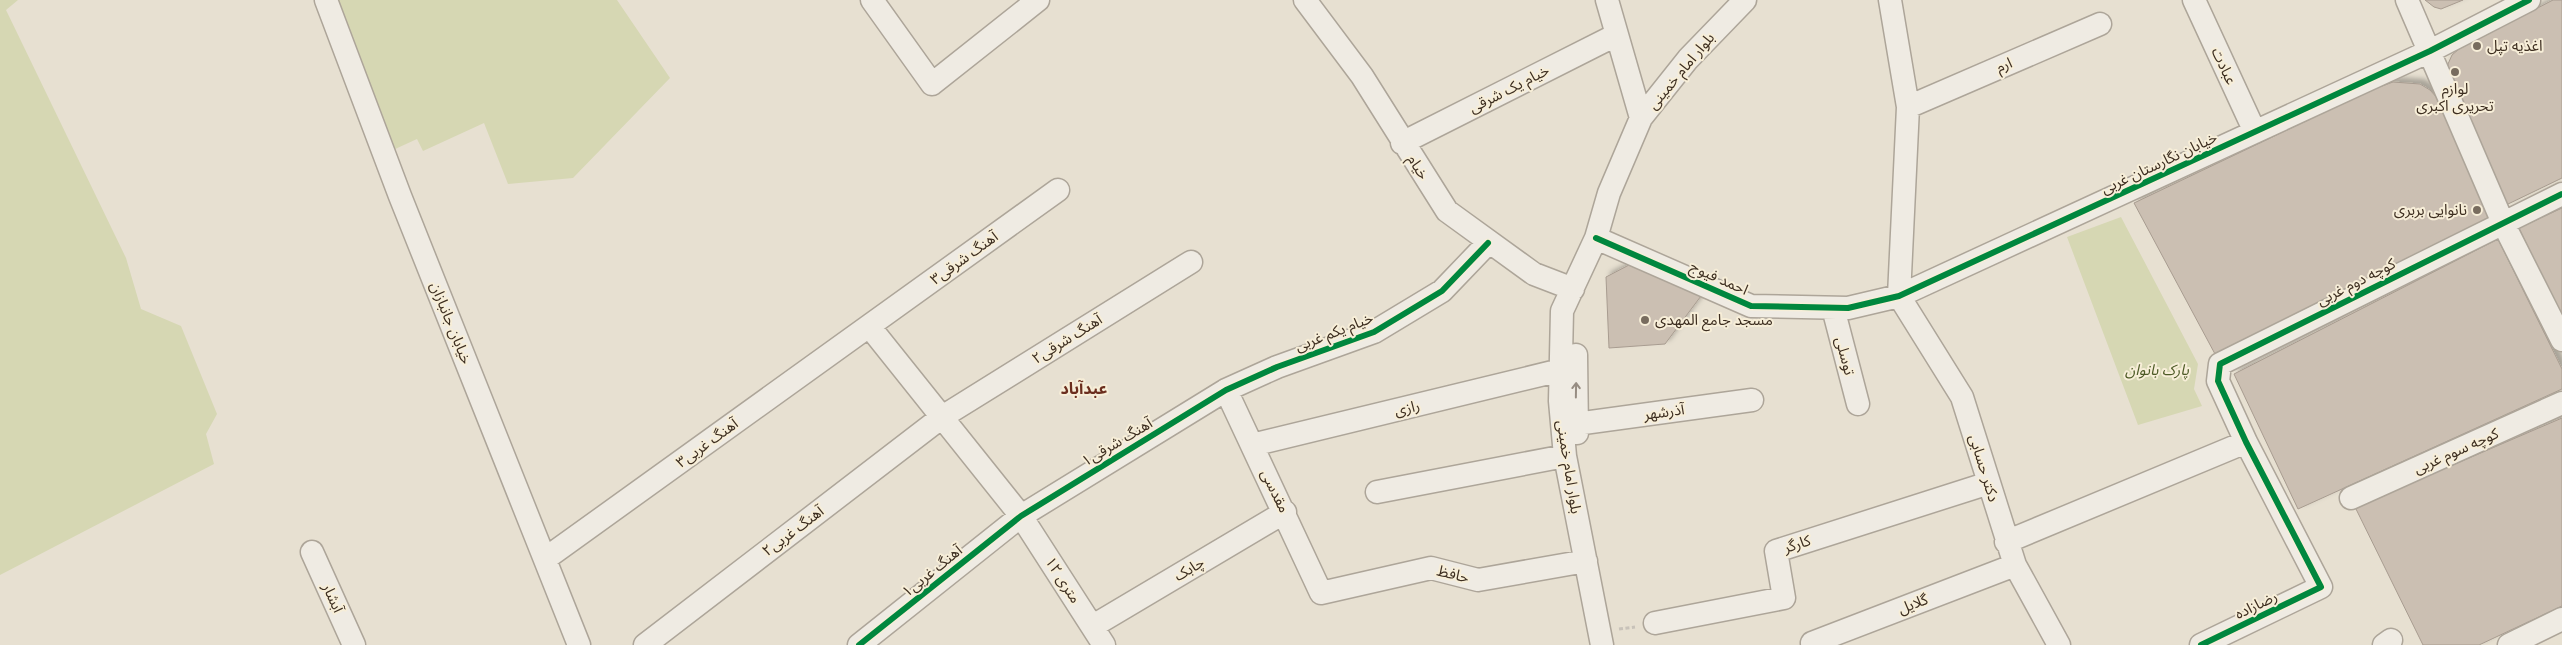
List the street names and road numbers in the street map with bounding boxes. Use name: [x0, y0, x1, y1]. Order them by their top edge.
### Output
street label: بلوار امام خمینی: [1642, 28, 1720, 114]
street label: عبادت: [2208, 44, 2242, 88]
street label: ارم: [1992, 52, 2016, 78]
street label: خیام یک شرقی: [1465, 59, 1553, 119]
street label: خیابان نگارستان غربی: [2097, 126, 2220, 198]
street label: خیام: [1402, 150, 1434, 184]
street label: آهنگ شرقی۳: [925, 225, 1002, 289]
street label: کوچه دوم غربی: [2313, 252, 2400, 311]
street label: احمد فیوج: [1686, 255, 1752, 302]
street label: خیابان جانبازان: [426, 279, 478, 367]
street label: خیام یکم غربی: [1292, 307, 1376, 357]
street label: آهنگ شرقی۲: [1028, 308, 1106, 368]
street label: توسلی: [1831, 334, 1861, 377]
street label: رازی: [1392, 394, 1422, 420]
street label: آذرشهر: [1641, 398, 1686, 424]
street label: آهنگ غربی۳: [671, 412, 742, 472]
street label: آهنگ شرقی۱: [1077, 412, 1156, 470]
street label: بلوار امام خمینی: [1551, 419, 1587, 515]
street label: کوچه سوم غربی: [2410, 422, 2503, 480]
street label: دکتر حسابی: [1965, 431, 2005, 504]
street label: مقدسی: [1257, 465, 1295, 516]
street label: آهنگ غربی۲: [757, 500, 828, 560]
street label: کارگر: [1780, 529, 1814, 557]
street label: آهنگ غربی۱: [897, 539, 966, 601]
street label: چابک: [1170, 551, 1208, 586]
street label: ۱۲ متری: [1041, 552, 1086, 607]
street label: حافظ: [1435, 559, 1472, 587]
street label: آبشار: [318, 579, 349, 616]
street label: رضازاده: [2231, 585, 2280, 623]
street label: گلایل: [1895, 588, 1931, 618]

